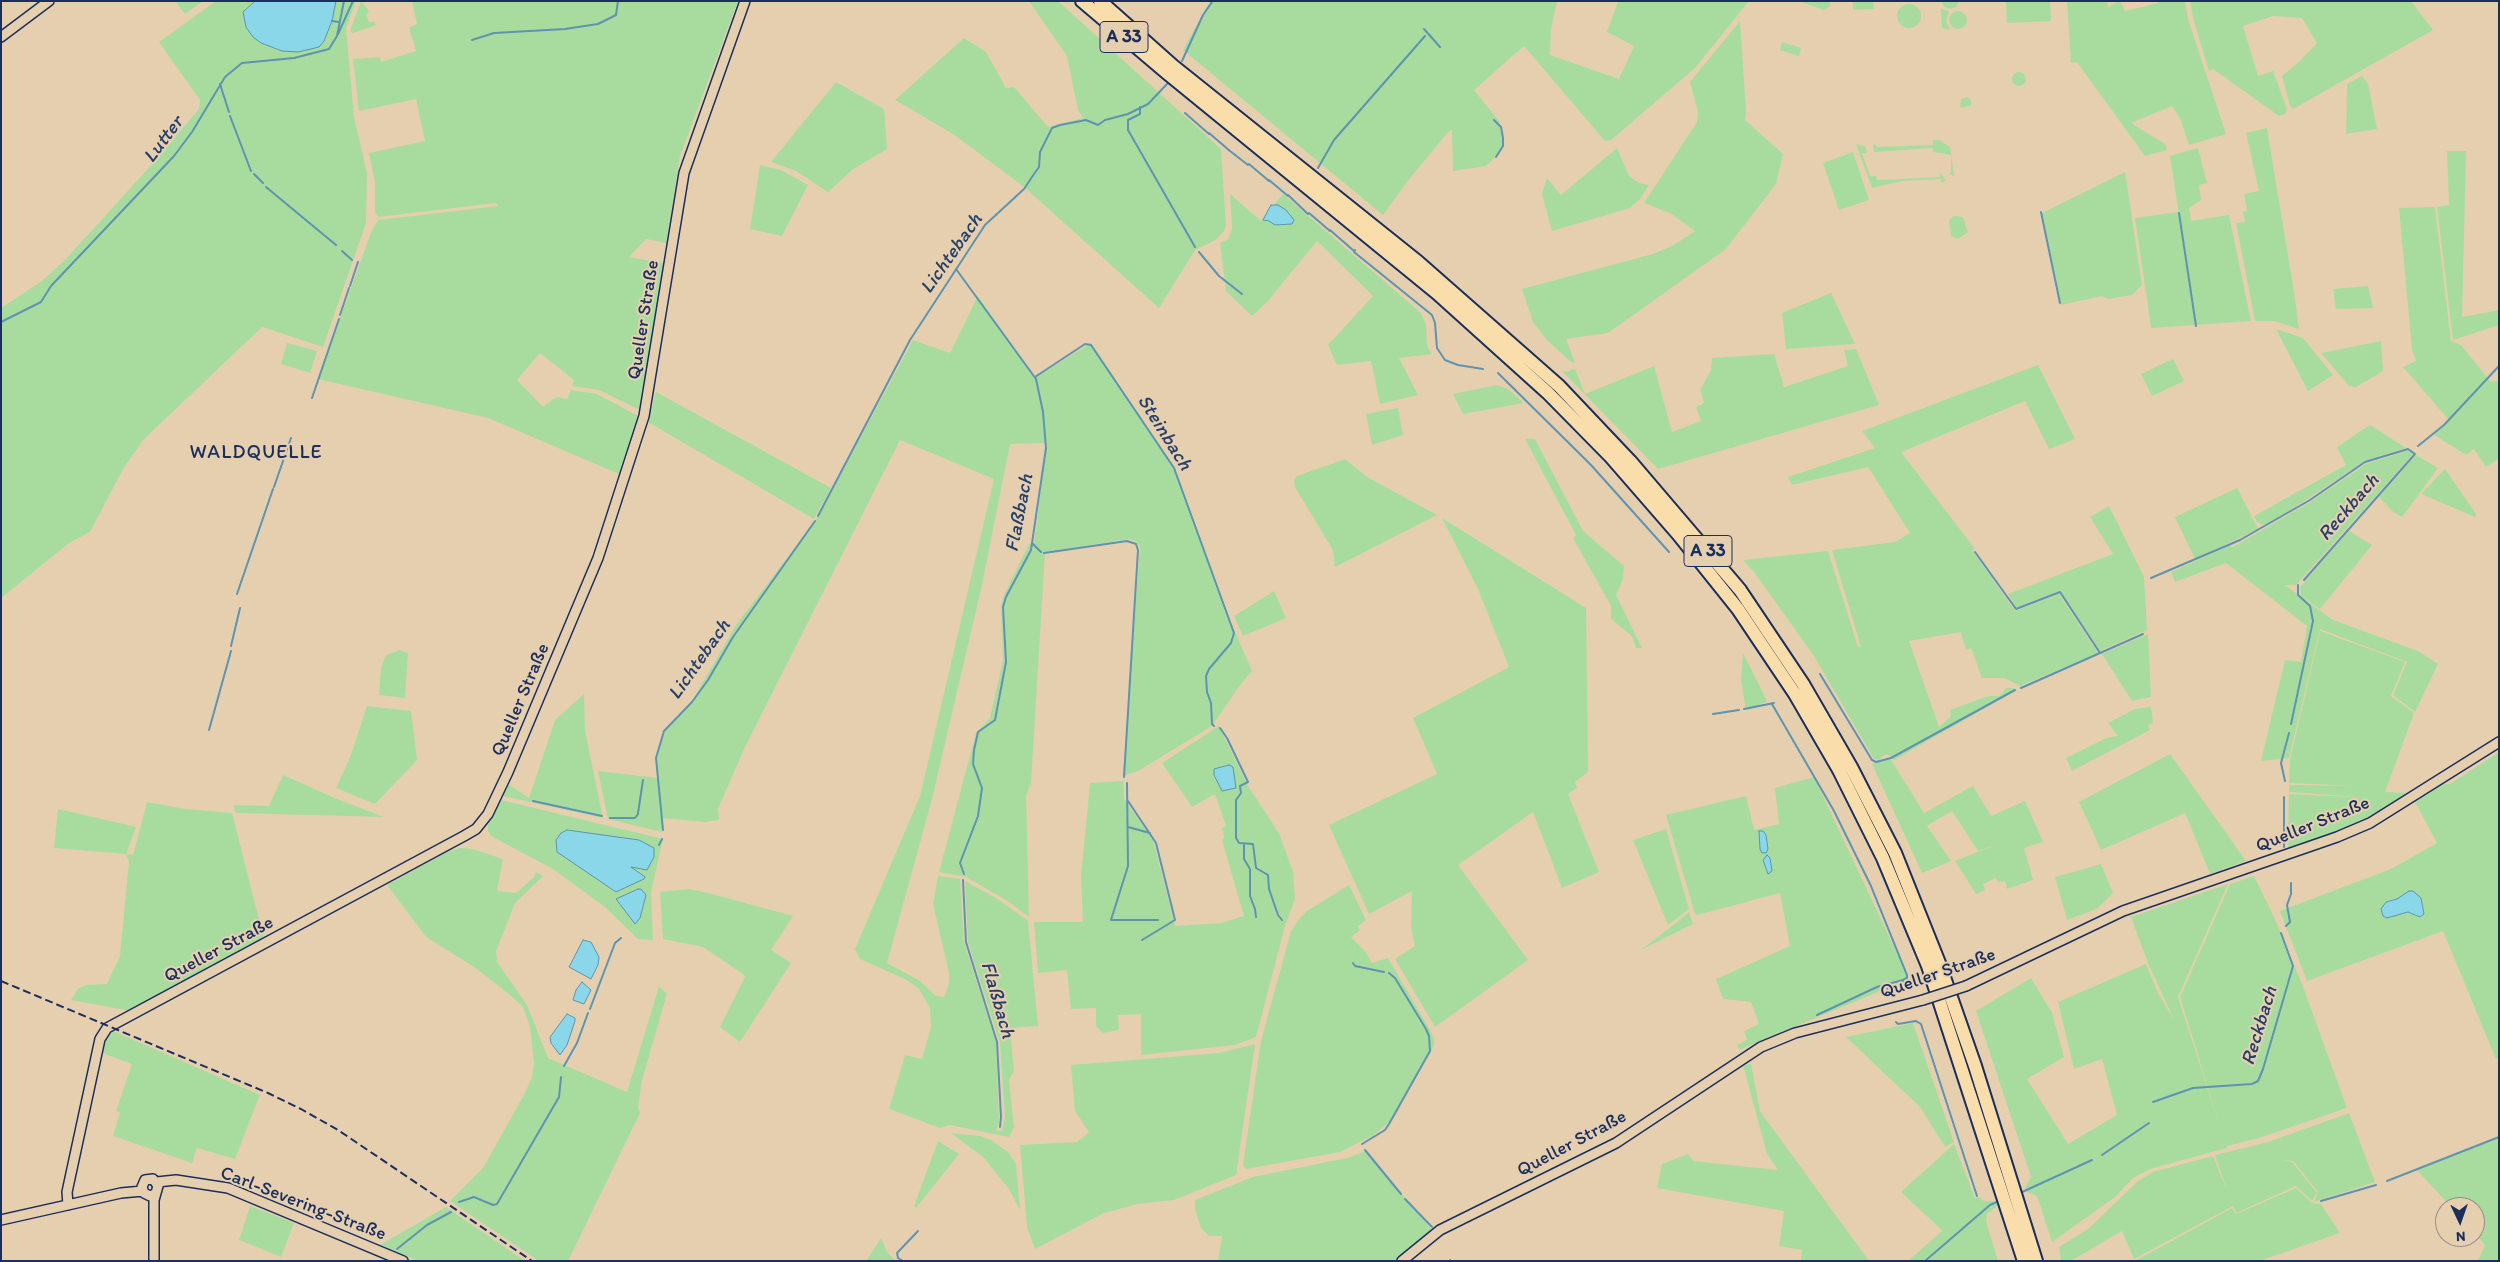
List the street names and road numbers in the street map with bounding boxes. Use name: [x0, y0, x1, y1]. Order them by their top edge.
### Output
road number: A 33: [1100, 22, 1148, 52]
street label: Queller Straße: [623, 259, 665, 381]
road number: A 33: [1684, 536, 1732, 566]
street label: Queller Straße: [487, 640, 555, 760]
street label: Queller Straße: [2253, 792, 2373, 858]
street label: Queller Straße: [160, 912, 278, 988]
street label: Queller Straße: [1877, 944, 1999, 1004]
street label: Queller Straße: [1513, 1106, 1631, 1182]
street label: Carl-Severing-Straße: [217, 1162, 389, 1246]

